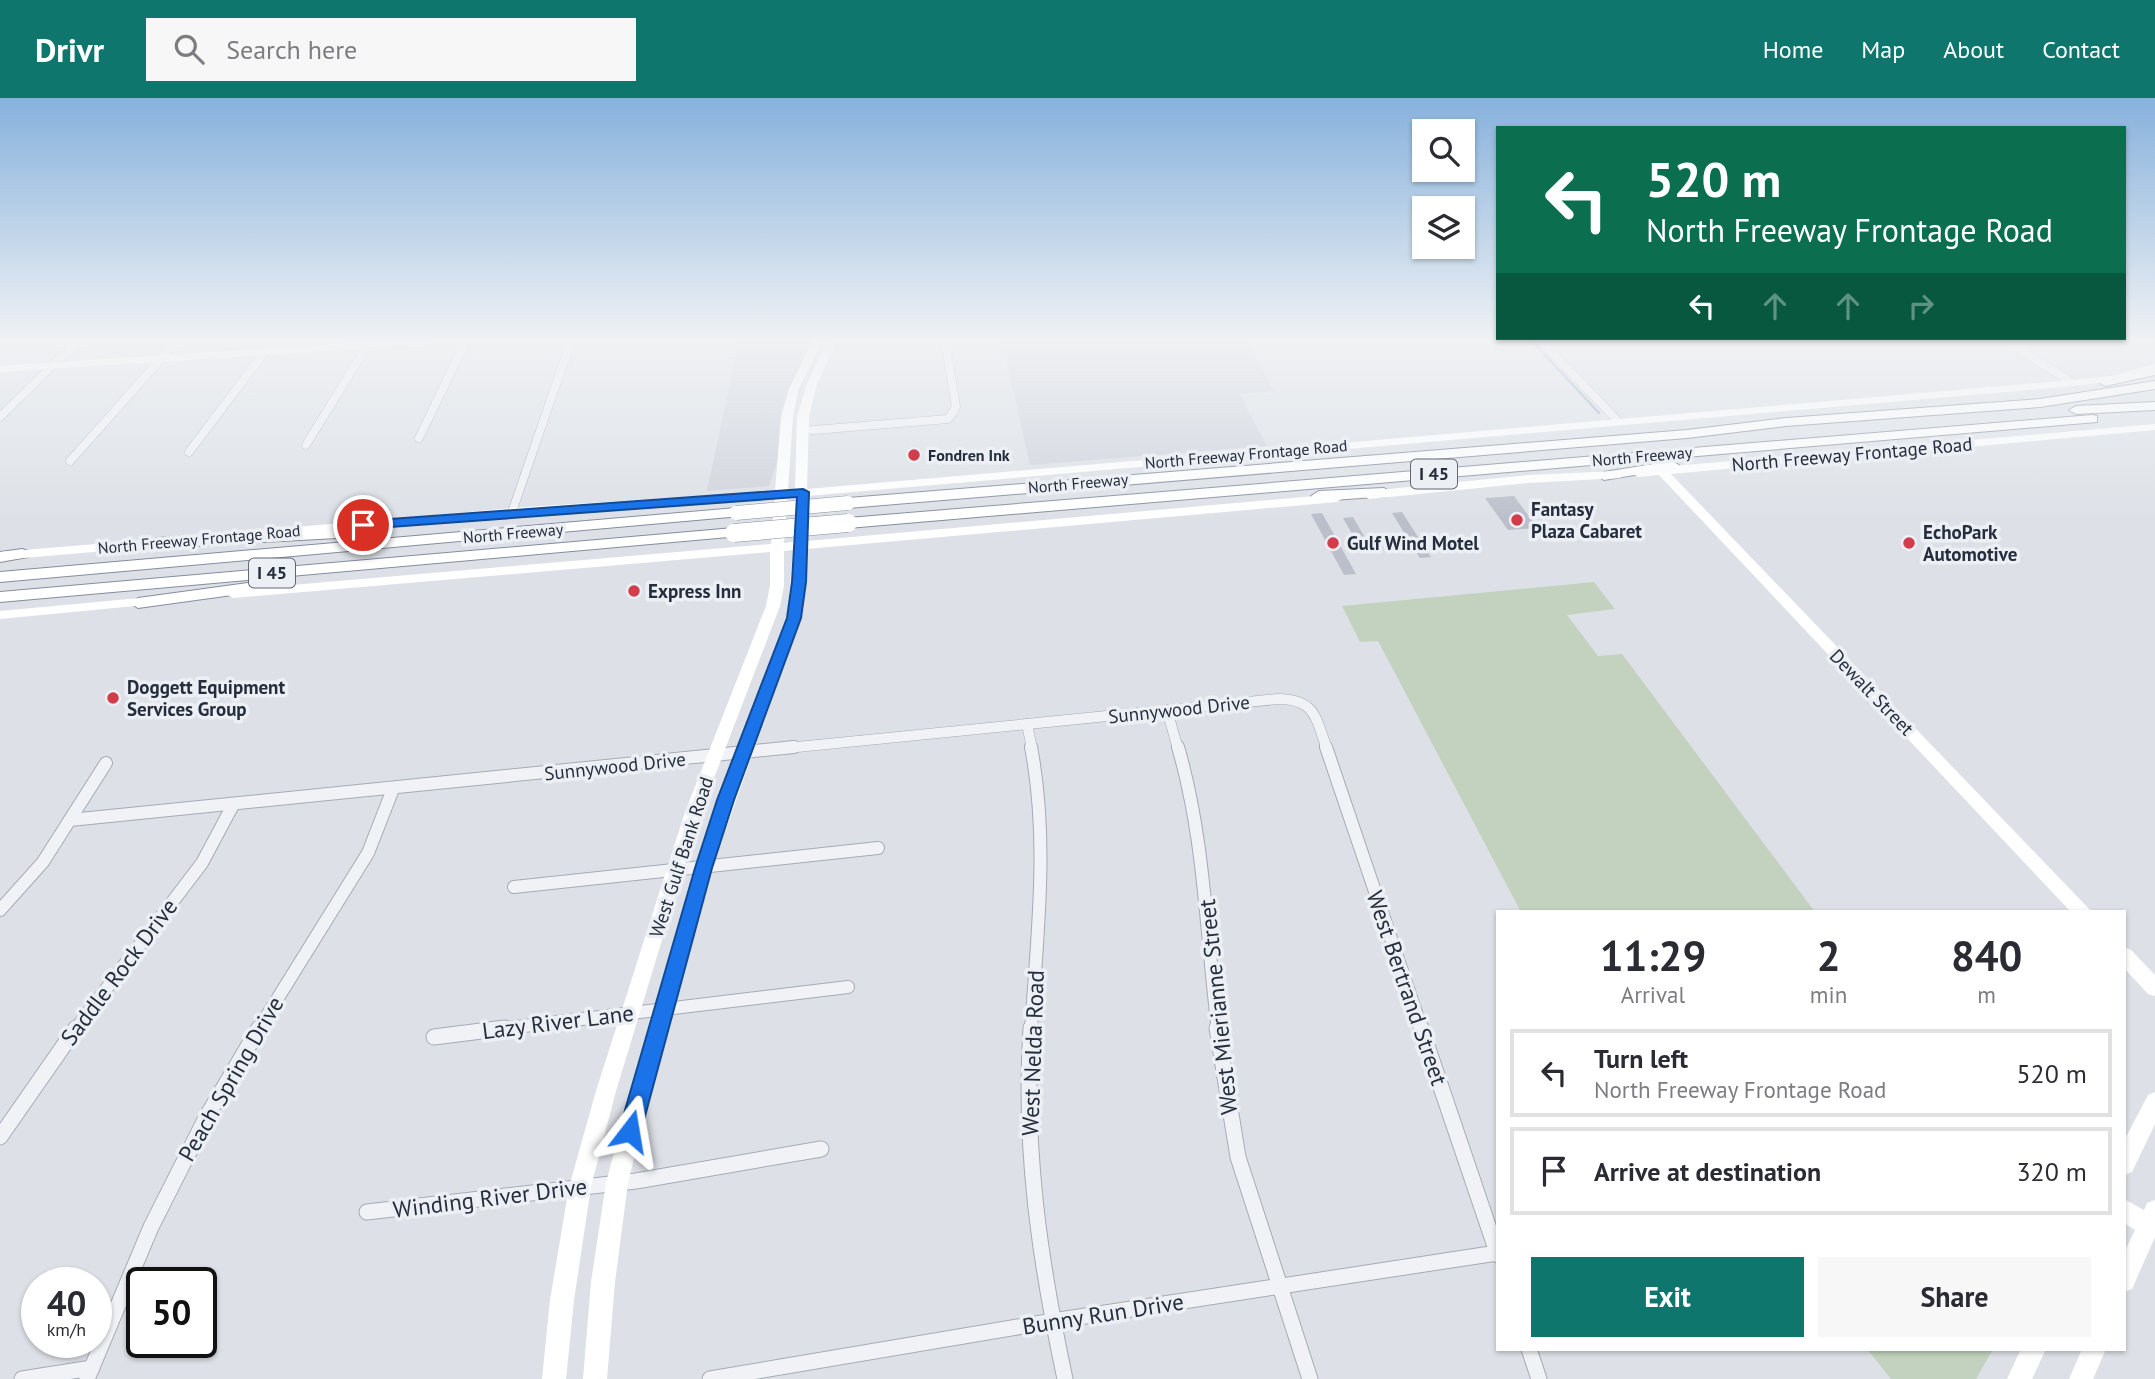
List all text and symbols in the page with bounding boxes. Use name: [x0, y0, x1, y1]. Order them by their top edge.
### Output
search box: [146, 18, 636, 81]
text: Drivr: [35, 28, 104, 71]
icon: search: [170, 30, 208, 68]
text: Search here: [226, 33, 357, 66]
text: Home: [1763, 34, 1823, 65]
text: Map: [1861, 34, 1905, 65]
text: About: [1943, 34, 2004, 65]
text: Contact: [2042, 34, 2120, 65]
map controls: [1412, 119, 1475, 259]
button: search: [1412, 119, 1475, 182]
text: 520 m: [1646, 147, 1781, 211]
icon: left: [1531, 154, 1622, 245]
button: layers: [1412, 196, 1475, 259]
text: North Freeway Frontage Road: [1646, 209, 2053, 251]
icon: left: [1683, 287, 1721, 325]
icon: ahead: [1756, 287, 1794, 325]
icon: ahead: [1829, 287, 1867, 325]
icon: right: [1902, 287, 1940, 325]
street label: North Freeway Frontage Road: [1731, 432, 1973, 476]
street label: North Freeway Frontage Road: [1144, 435, 1348, 473]
street label: North Freeway: [1591, 442, 1693, 470]
place label: Fondren Ink: [928, 445, 1010, 465]
marker: Fondren Ink: [906, 447, 922, 463]
road number: I 45: [1411, 460, 1457, 488]
street label: North Freeway: [1027, 469, 1129, 497]
pin: [333, 495, 393, 555]
place label: Fantasy Plaza Cabaret: [1531, 497, 1642, 543]
icon: arrive: [344, 506, 382, 544]
marker: Fantasy Plaza Cabaret: [1509, 512, 1525, 528]
street label: North Freeway: [462, 519, 564, 547]
street label: North Freeway Frontage Road: [97, 520, 301, 558]
place label: EchoPark Automotive: [1923, 520, 2017, 566]
place label: Gulf Wind Motel: [1347, 531, 1479, 555]
marker: Gulf Wind Motel: [1325, 535, 1341, 551]
marker: EchoPark Automotive: [1901, 535, 1917, 551]
road number: I 45: [249, 559, 295, 588]
place label: Express Inn: [648, 579, 741, 603]
marker: Express Inn: [626, 583, 642, 599]
street label: Dewalt Street: [1825, 644, 1920, 741]
place label: Doggett Equipment Services Group: [127, 675, 285, 721]
marker: Doggett Equipment Services Group: [105, 690, 121, 706]
street label: Sunnywood Drive: [1107, 690, 1251, 728]
street label: Sunnywood Drive: [543, 747, 687, 785]
street label: West Gulf Bank Road: [644, 774, 718, 940]
street label: West Bertrand Street: [1361, 887, 1454, 1089]
street label: Saddle Rock Drive: [54, 893, 183, 1051]
street label: West Mierianne Street: [1192, 898, 1243, 1116]
text: 11:29: [1600, 928, 1706, 983]
text: 2: [1817, 928, 1840, 983]
text: 840: [1951, 928, 2022, 983]
street label: West Nelda Road: [1015, 970, 1050, 1136]
text: Arrival: [1621, 980, 1685, 1009]
text: min: [1810, 980, 1847, 1009]
text: m: [1977, 980, 1996, 1009]
street label: Peach Spring Drive: [172, 991, 289, 1166]
street label: Lazy River Lane: [481, 998, 635, 1045]
text: Turn left: [1594, 1042, 1688, 1075]
icon: left: [1535, 1054, 1573, 1092]
text: 520 m: [2016, 1057, 2087, 1090]
text: North Freeway Frontage Road: [1594, 1075, 1886, 1104]
position arrow: [593, 1094, 667, 1168]
icon: arrive: [1535, 1152, 1573, 1190]
text: Arrive at destination: [1594, 1155, 1821, 1188]
text: 320 m: [2016, 1155, 2087, 1188]
street label: Winding River Drive: [391, 1171, 589, 1224]
button: Exit: [1531, 1257, 1804, 1337]
button: Share: [1818, 1257, 2091, 1337]
speed limit sign: 50: [126, 1267, 217, 1358]
text: 40: [47, 1280, 86, 1326]
street label: Bunny Run Drive: [1020, 1286, 1186, 1341]
text: km/h: [47, 1318, 86, 1341]

